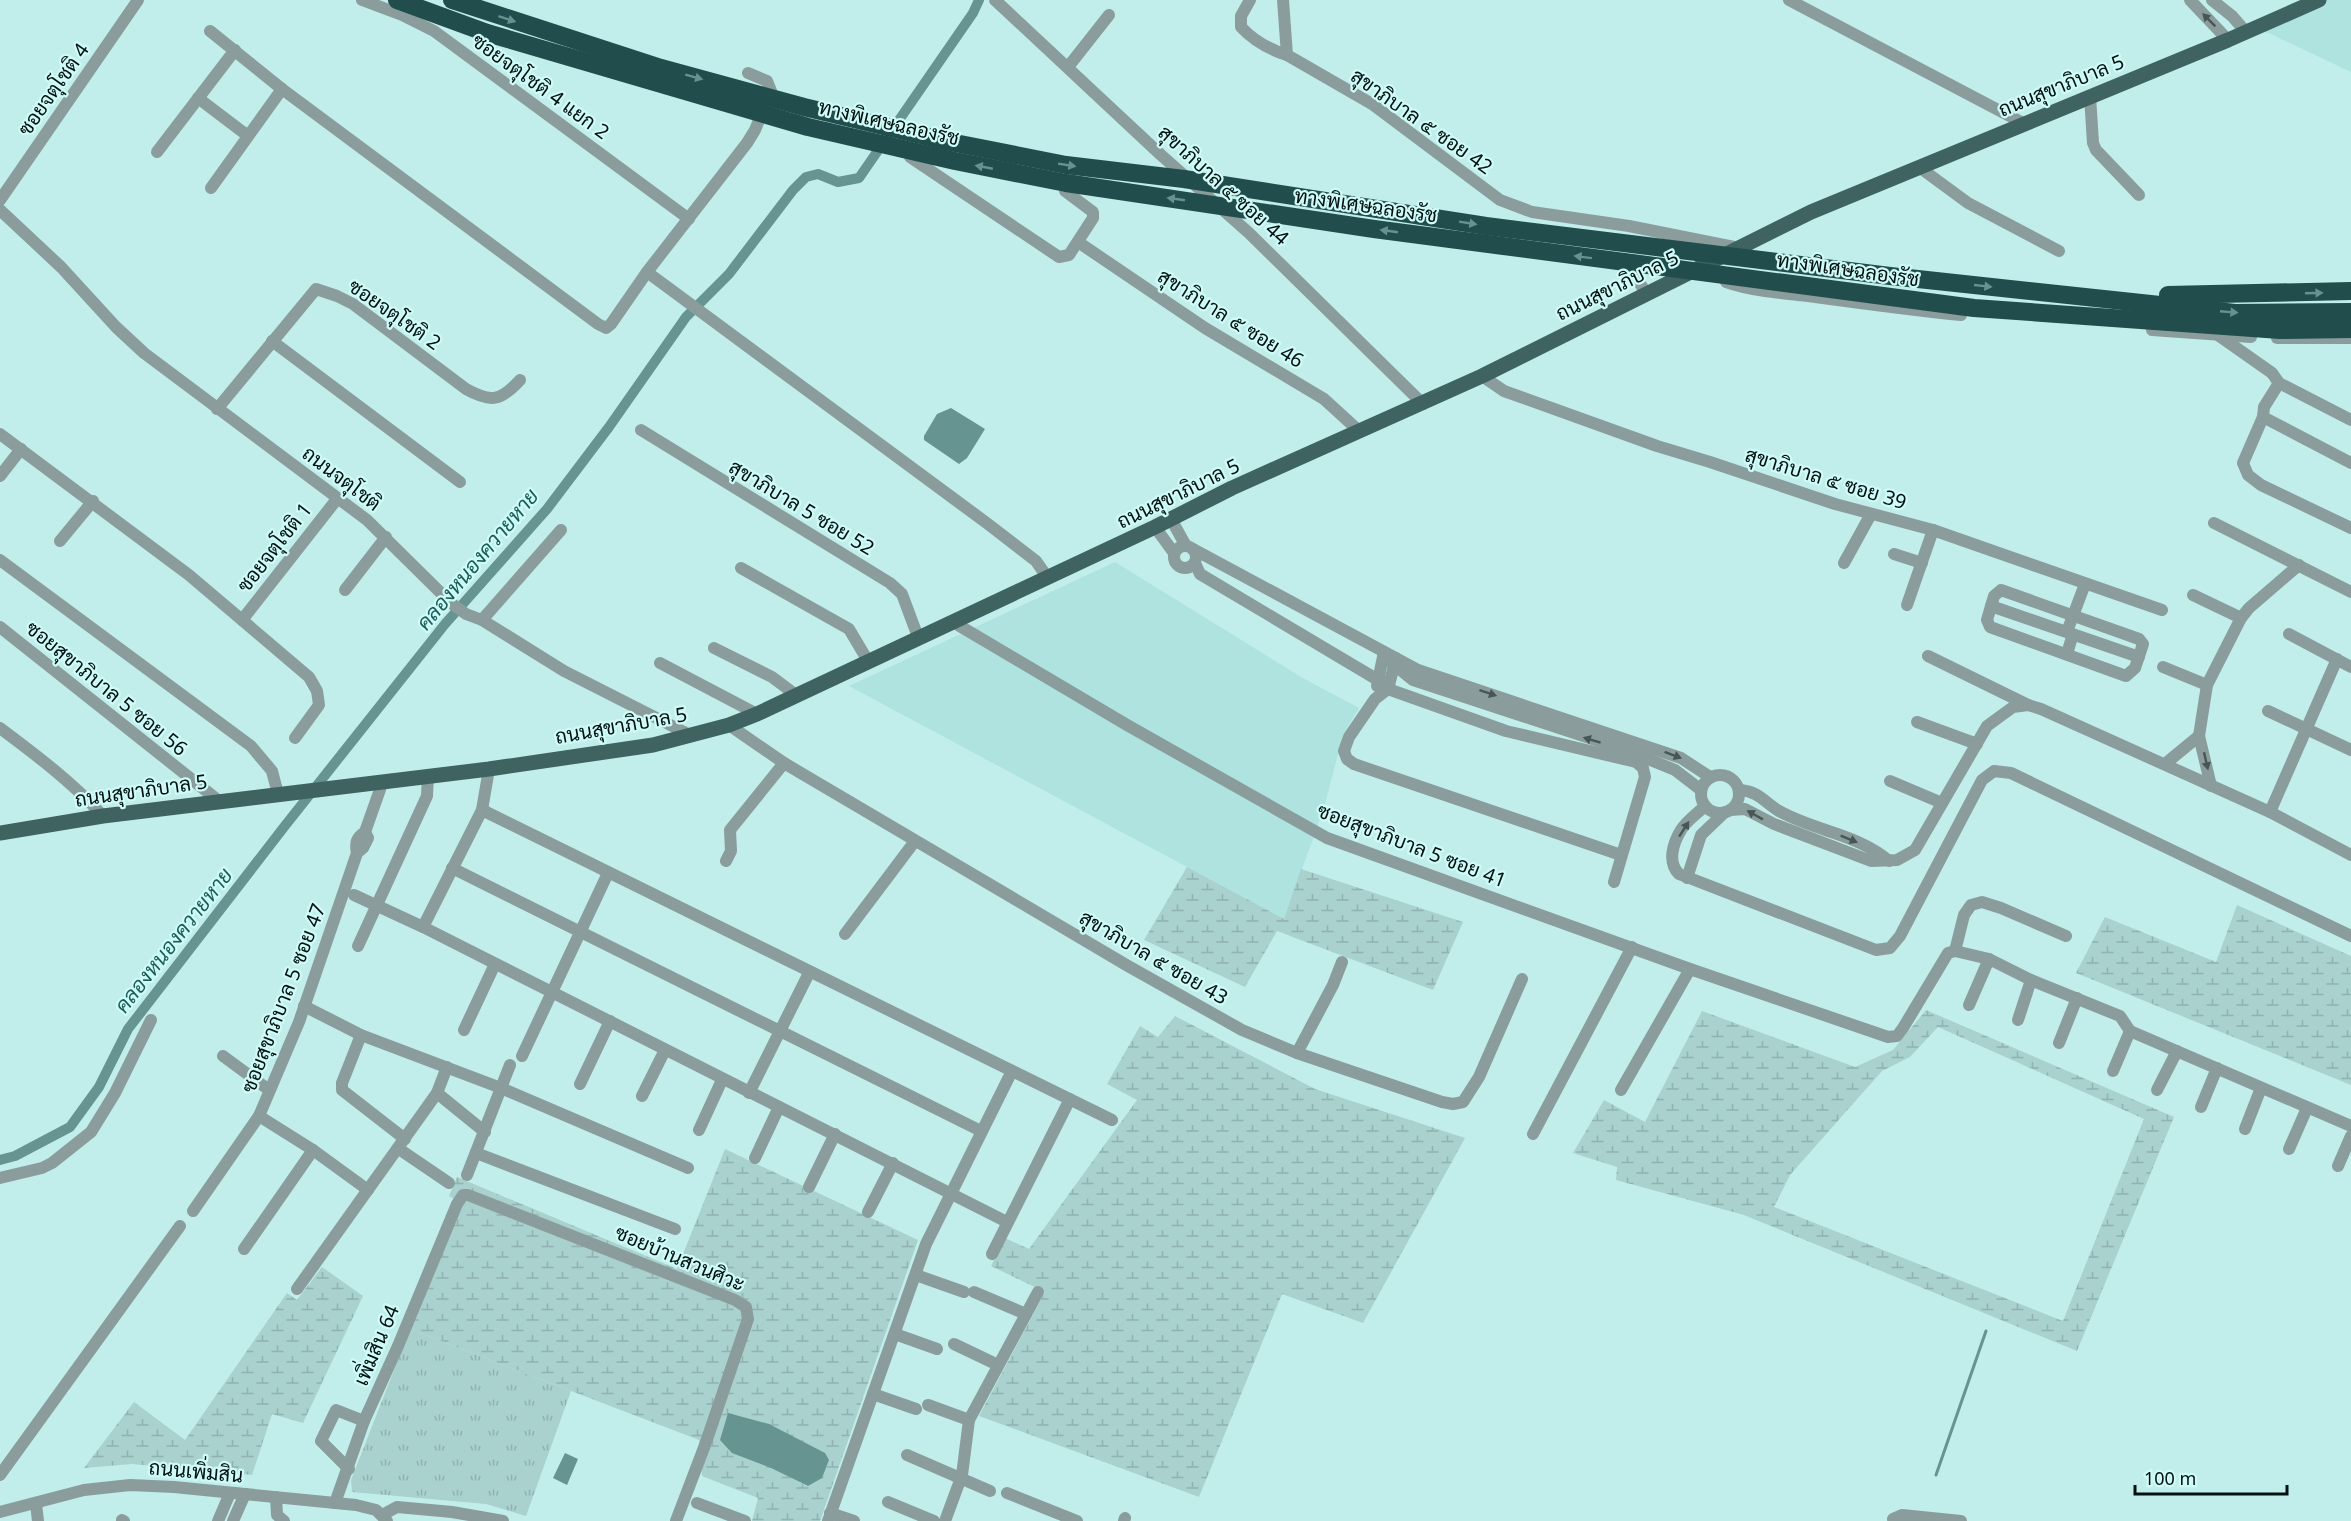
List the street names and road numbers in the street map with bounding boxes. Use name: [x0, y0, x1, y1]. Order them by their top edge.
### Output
street label: ซอยจตุโชติ 4 แยก 2: [466, 27, 615, 146]
street label: ซอยจตุโชติ 4: [11, 37, 96, 141]
street label: ถนนสุขาภิบาล 5: [1994, 47, 2128, 123]
street label: สุขาภิบาล ๕ ซอย 42: [1345, 62, 1498, 181]
street label: ทางพิเศษฉลองรัช: [816, 93, 962, 151]
street label: สุขาภิบาล ๕ ซอย 44: [1152, 119, 1296, 252]
street label: ทางพิเศษฉลองรัช: [1293, 182, 1439, 228]
street label: ถนนสุขาภิบาล 5: [1551, 244, 1683, 327]
street label: ทางพิเศษฉลองรัช: [1775, 246, 1921, 292]
street label: สุขาภิบาล ๕ ซอย 46: [1152, 262, 1309, 375]
street label: ซอยจตุโชติ 2: [343, 272, 447, 357]
street label: ถนนจตุโชติ: [296, 439, 387, 517]
street label: สุขาภิบาล ๕ ซอย 39: [1742, 441, 1910, 516]
street label: ถนนสุขาภิบาล 5: [1112, 452, 1244, 535]
street label: สุขาภิบาล 5 ซอย 52: [724, 453, 880, 562]
street label: ซอยจตุโชติ 1: [230, 496, 318, 598]
street label: ซอยสุขาภิบาล 5 ซอย 56: [20, 614, 193, 762]
street label: ถนนสุขาภิบาล 5: [553, 700, 689, 751]
street label: ถนนสุขาภิบาล 5: [73, 767, 209, 814]
street label: ซอยสุขาภิบาล 5 ซอย 41: [1313, 796, 1510, 894]
street label: ซอยสุขาภิบาล 5 ซอย 47: [234, 900, 332, 1097]
street label: สุขาภิบาล ๕ ซอย 43: [1074, 903, 1233, 1011]
street label: ซอยบ้านสวนศิวะ: [611, 1219, 749, 1297]
street label: เพิ่มสิน 64: [345, 1299, 405, 1390]
street label: ถนนเพิ่มสิน: [148, 1451, 244, 1489]

